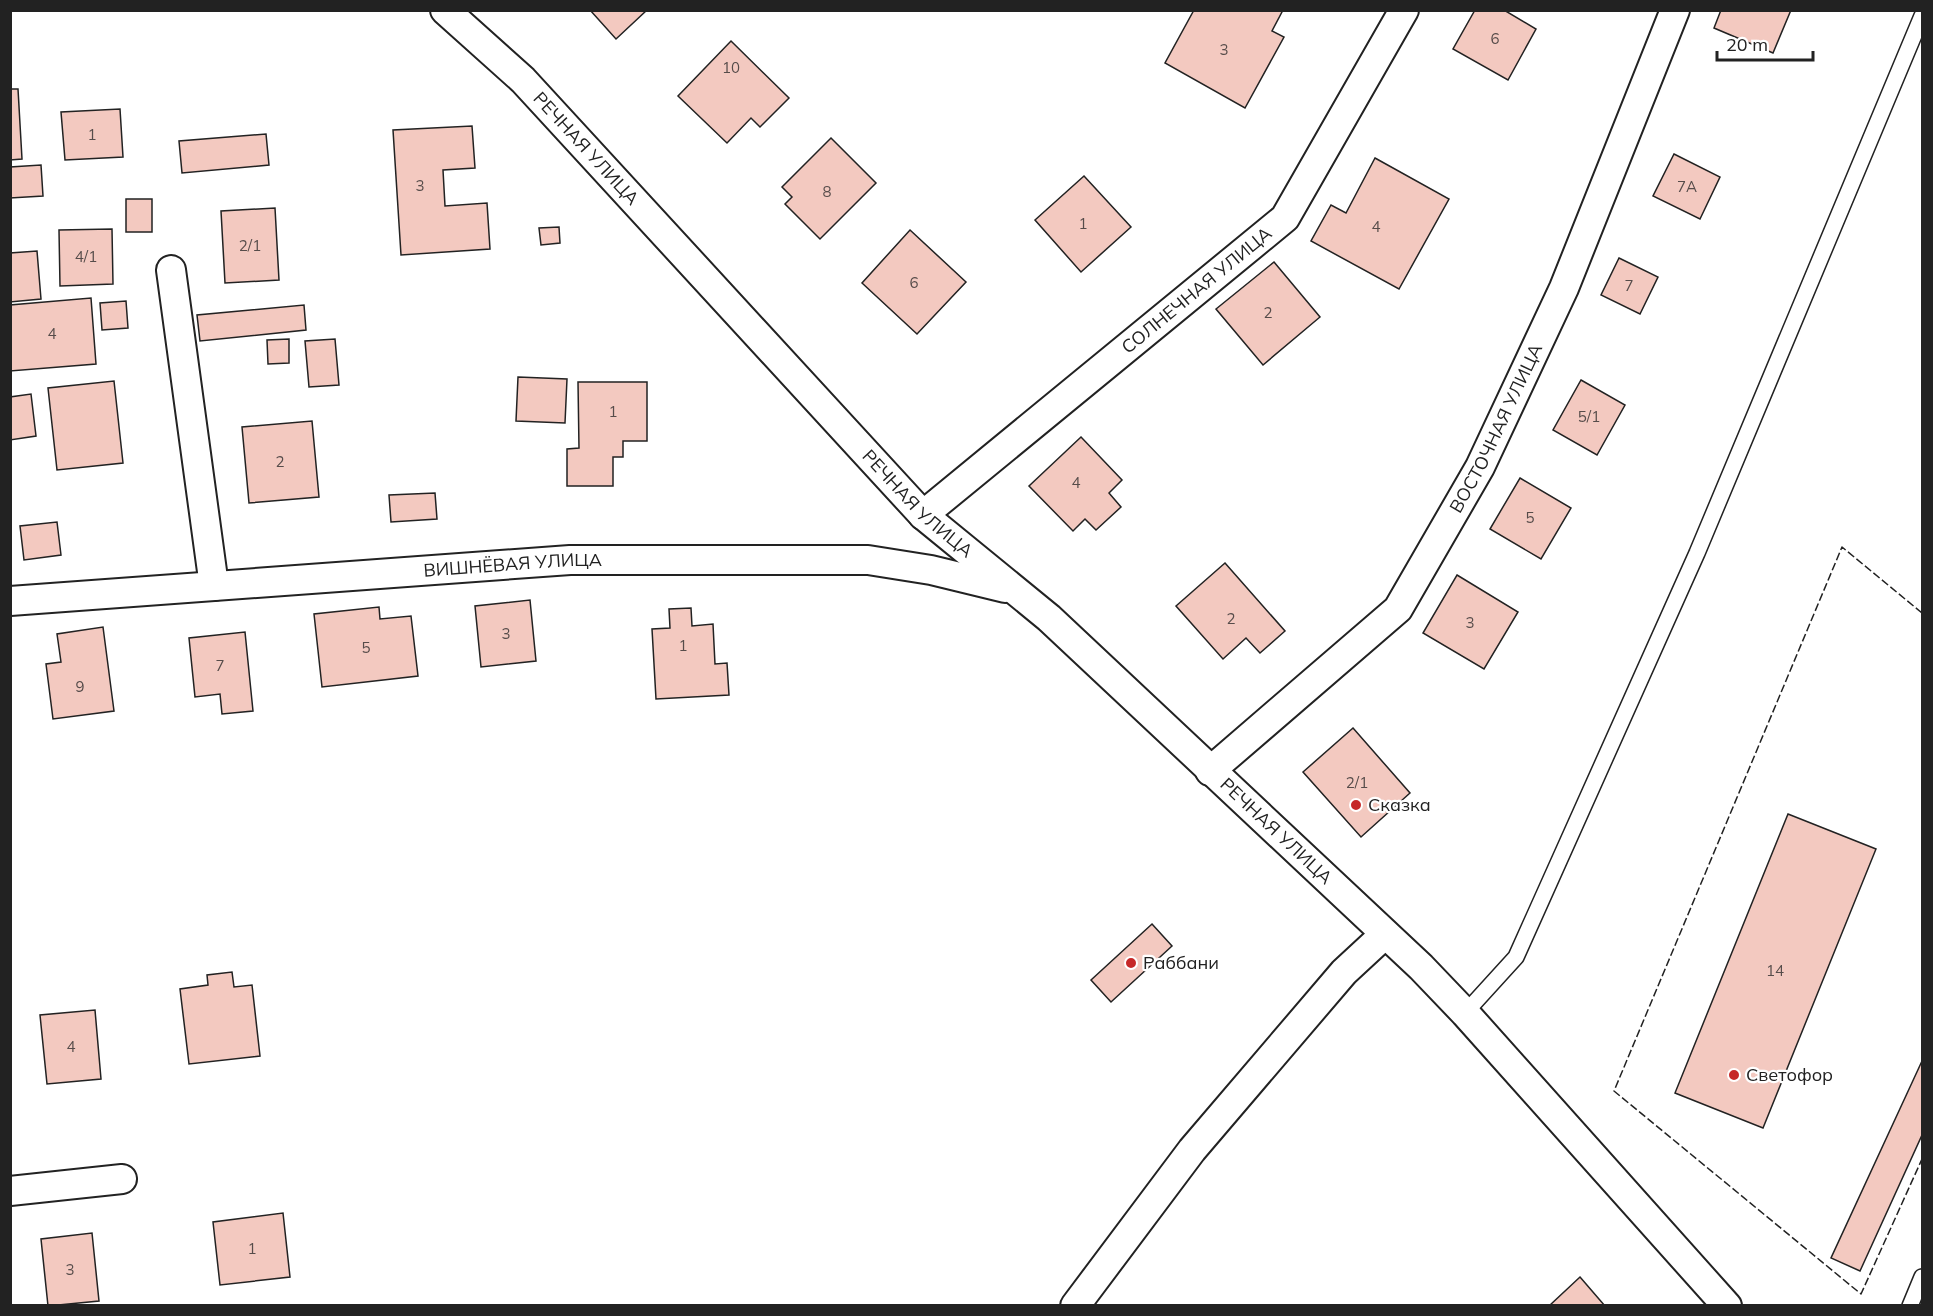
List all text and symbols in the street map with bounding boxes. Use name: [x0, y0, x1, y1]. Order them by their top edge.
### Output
scale bar: [1717, 24, 1813, 62]
house number: 6: [1490, 29, 1500, 48]
text: 20 m: [1726, 33, 1768, 56]
house number: 3: [1219, 40, 1229, 59]
house number: 10: [722, 58, 740, 77]
street label: РЕЧНАЯ УЛИЦА: [529, 87, 644, 210]
house number: 1: [87, 125, 97, 144]
house number: 3: [415, 176, 425, 195]
house number: 7А: [1677, 177, 1697, 196]
house number: 8: [822, 182, 832, 201]
house number: 1: [1078, 214, 1088, 233]
house number: 4: [1371, 217, 1381, 236]
street label: СОЛНЕЧНАЯ УЛИЦА: [1117, 222, 1276, 358]
house number: 2/1: [239, 236, 261, 255]
house number: 4/1: [75, 247, 97, 266]
house number: 6: [909, 273, 919, 292]
house number: 7: [1624, 276, 1634, 295]
house number: 2: [1263, 303, 1273, 322]
house number: 4: [47, 324, 57, 343]
street label: ВОСТОЧНАЯ УЛИЦА: [1444, 340, 1547, 517]
house number: 1: [608, 402, 618, 421]
house number: 5/1: [1578, 407, 1600, 426]
street label: РЕЧНАЯ УЛИЦА: [858, 445, 978, 562]
house number: 2: [275, 452, 285, 471]
house number: 4: [1071, 473, 1081, 492]
house number: 5: [1525, 508, 1535, 527]
street label: ВИШНЁВАЯ УЛИЦА: [423, 548, 602, 582]
house number: 2: [1226, 609, 1236, 628]
house number: 3: [1465, 613, 1475, 632]
house number: 3: [501, 624, 511, 643]
house number: 1: [678, 636, 688, 655]
house number: 5: [361, 638, 371, 657]
house number: 7: [215, 656, 225, 675]
house number: 9: [75, 677, 85, 696]
street label: РЕЧНАЯ УЛИЦА: [1216, 773, 1338, 889]
house number: 2/1: [1346, 773, 1368, 792]
place label: Сказка: [1368, 793, 1431, 816]
marker: Сказка: [1349, 798, 1363, 812]
place label: Раббани: [1143, 951, 1219, 974]
marker: Раббани: [1124, 956, 1138, 970]
house number: 14: [1766, 961, 1784, 980]
house number: 4: [66, 1037, 76, 1056]
place label: Светофор: [1746, 1063, 1833, 1086]
marker: Светофор: [1727, 1068, 1741, 1082]
house number: 1: [247, 1239, 257, 1258]
house number: 3: [65, 1260, 75, 1279]

